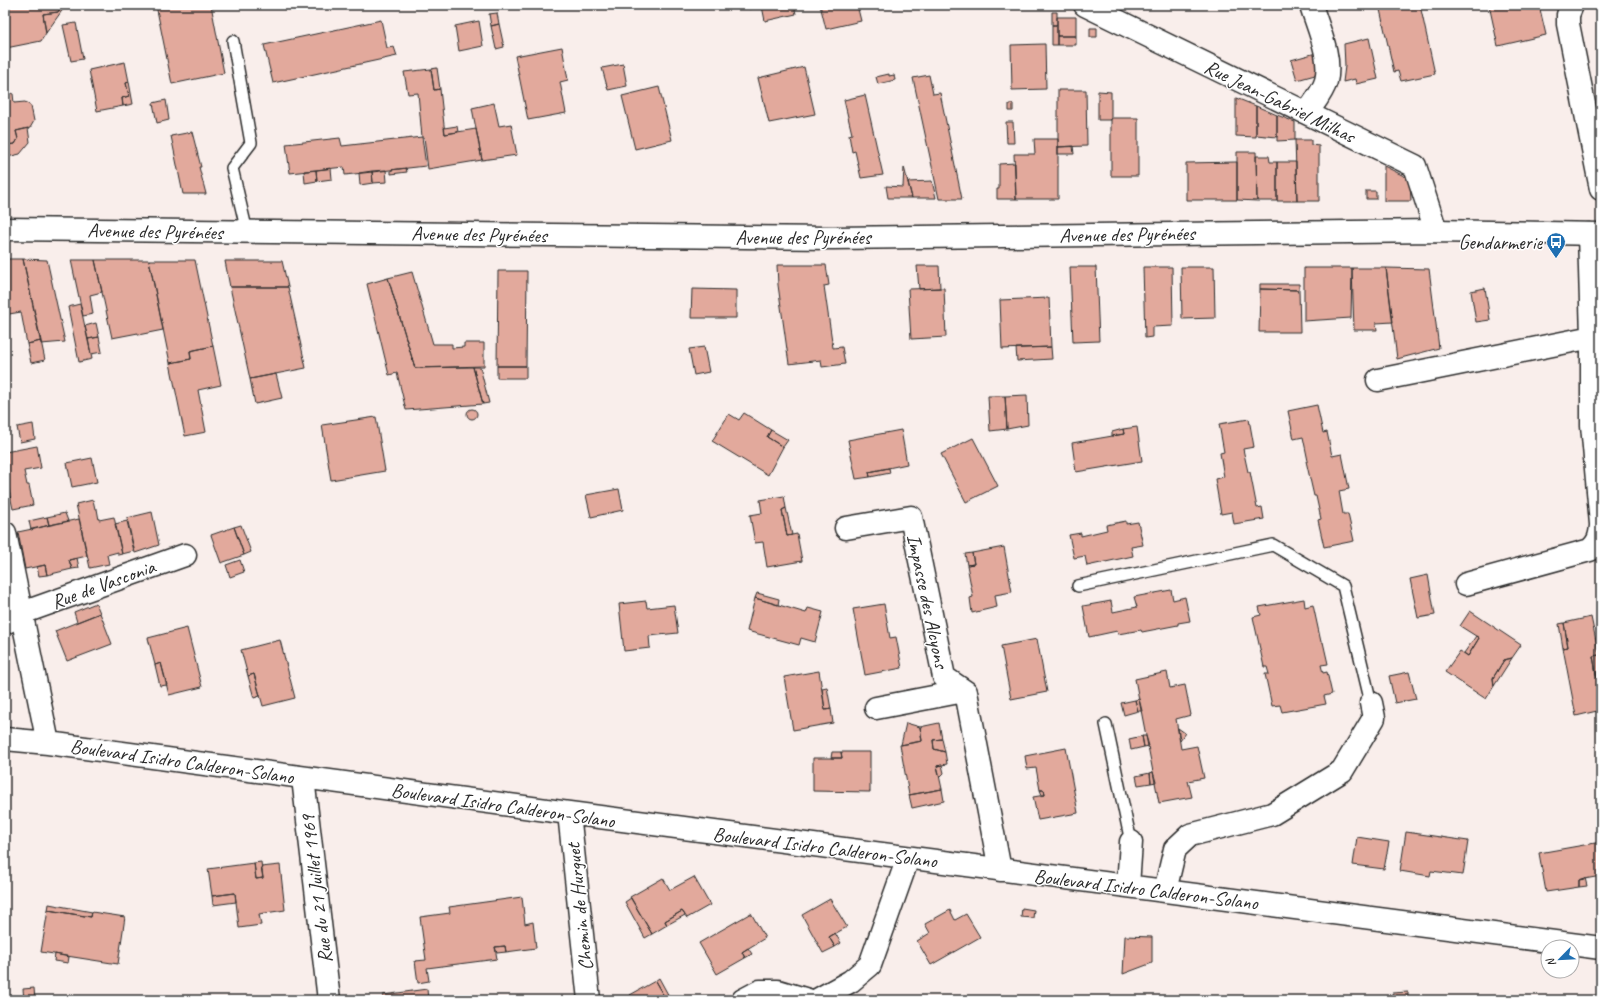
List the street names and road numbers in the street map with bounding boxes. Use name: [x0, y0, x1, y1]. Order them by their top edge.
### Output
street label: Rue Jean-Gabriel Milhas: [1200, 54, 1361, 150]
street label: Avenue des Pyrénées: [87, 218, 225, 245]
street label: Avenue des Pyrénées: [411, 221, 549, 248]
street label: Avenue des Pyrénées: [1059, 221, 1197, 248]
street label: Avenue des Pyrénées: [735, 225, 873, 250]
street label: Impasse des Alcyons: [901, 532, 954, 673]
street label: Rue de Vasconia: [48, 554, 160, 615]
street label: Boulevard Isidro Calderon-Solano: [69, 733, 296, 790]
street label: Boulevard Isidro Calderon-Solano: [390, 777, 617, 834]
street label: Rue du 21 Juillet 1969: [295, 811, 338, 965]
street label: Boulevard Isidro Calderon-Solano: [712, 821, 939, 874]
street label: Chemin de Hurguet: [560, 840, 599, 972]
street label: Boulevard Isidro Calderon-Solano: [1033, 863, 1260, 916]

